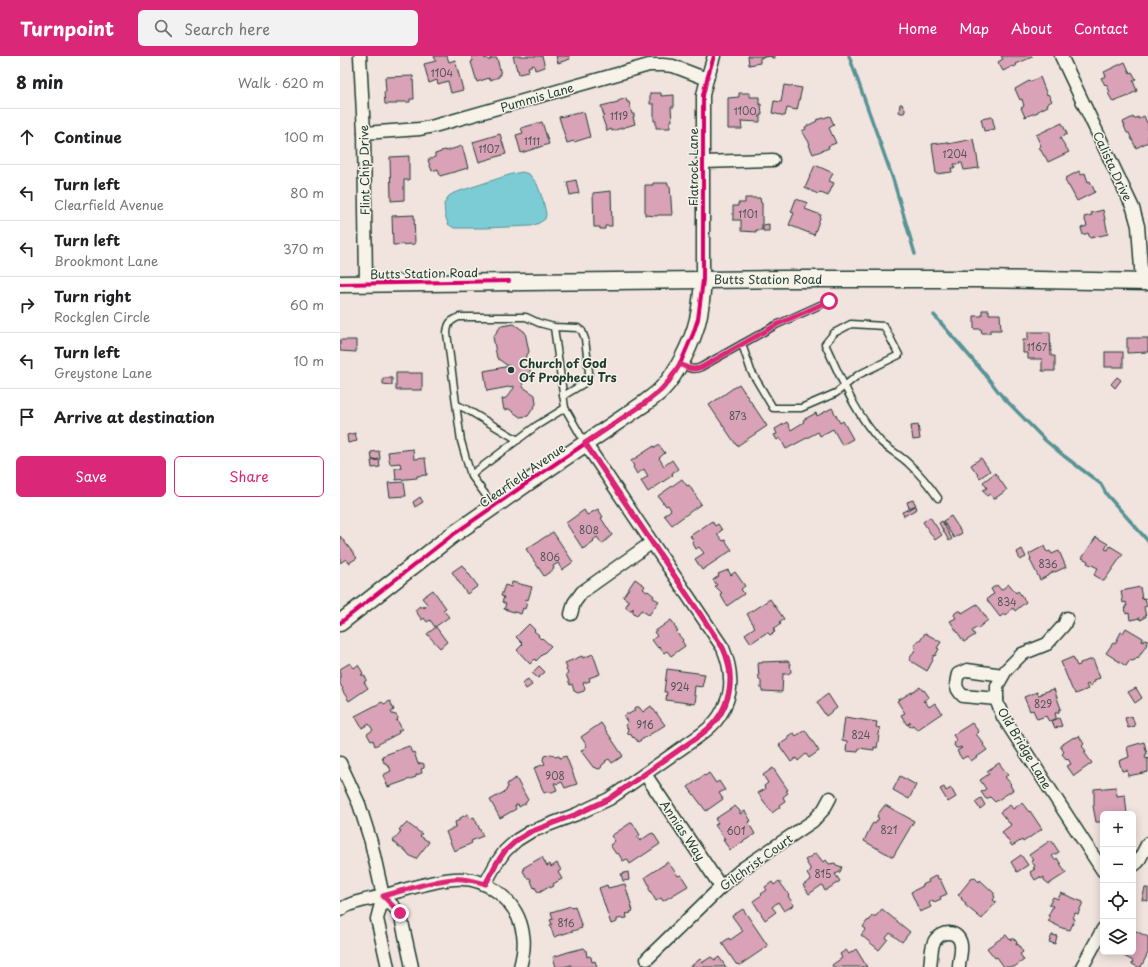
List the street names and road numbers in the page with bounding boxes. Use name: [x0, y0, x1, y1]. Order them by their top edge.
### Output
street label: Pummis Lane: [498, 78, 576, 116]
street label: Flint Chip Drive: [354, 124, 374, 215]
street label: Flatrock Lane: [684, 127, 702, 206]
street label: Calista Drive: [1089, 128, 1137, 204]
street label: Butts Station Road: [370, 263, 478, 283]
street label: Butts Station Road: [714, 270, 822, 288]
street label: Clearfield Avenue: [475, 438, 569, 511]
street label: Old Bridge Lane: [993, 704, 1057, 792]
street label: Annias Way: [656, 796, 710, 864]
street label: Gilchrist Court: [716, 829, 796, 895]

